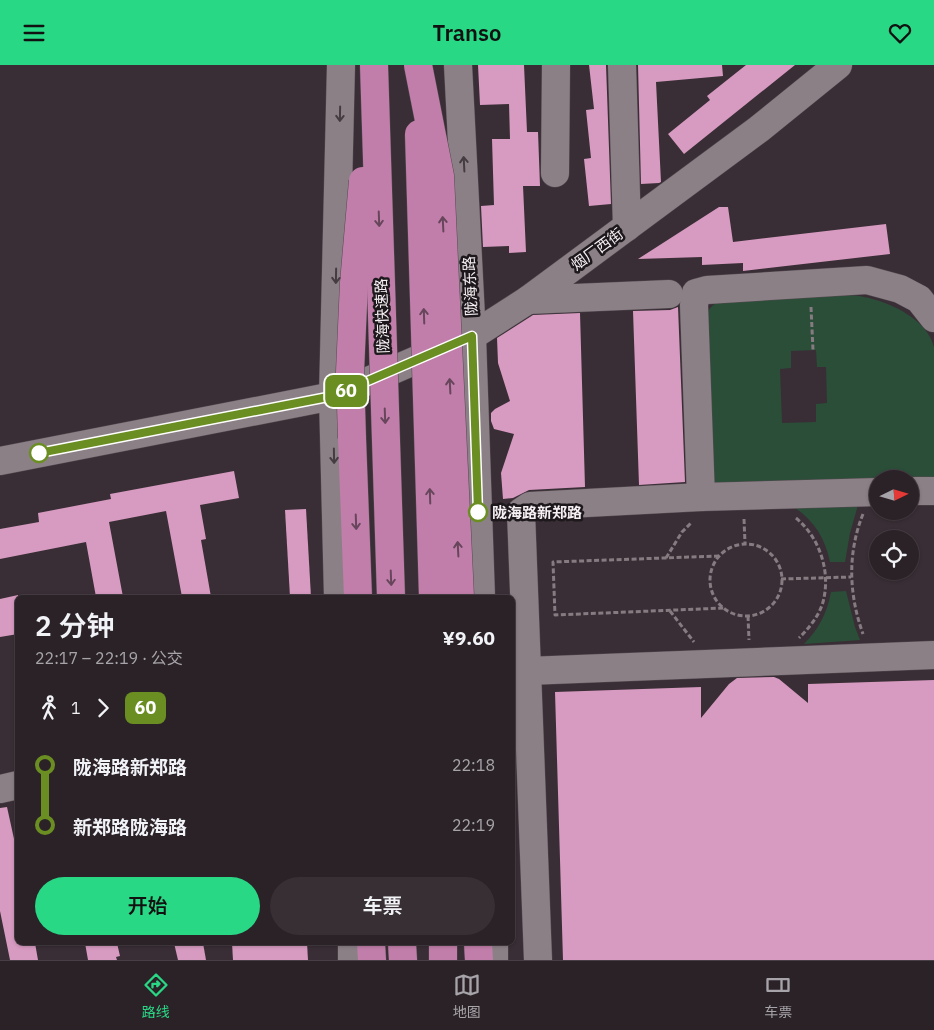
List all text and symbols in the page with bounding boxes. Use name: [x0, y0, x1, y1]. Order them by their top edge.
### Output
text: Transo: [433, 18, 501, 47]
icon: menu: [20, 19, 48, 47]
icon: heart: [886, 19, 914, 47]
one-way arrow: [335, 105, 345, 121]
one-way arrow: [459, 156, 468, 172]
one-way arrow: [374, 210, 384, 226]
one-way arrow: [438, 216, 447, 232]
street label: 烟厂西街: [567, 224, 627, 274]
street label: 陇海东路: [459, 256, 481, 316]
one-way arrow: [331, 268, 341, 284]
street label: 陇海快速路: [371, 278, 393, 354]
one-way arrow: [420, 309, 429, 325]
line badge: 60: [324, 375, 368, 407]
text: 60: [335, 379, 357, 402]
one-way arrow: [446, 379, 455, 395]
one-way arrow: [381, 408, 390, 424]
unlabelled marker: [29, 443, 49, 463]
one-way arrow: [330, 448, 339, 464]
north arrow: [869, 470, 919, 520]
map controls: [869, 470, 919, 580]
one-way arrow: [425, 489, 435, 505]
marker: 陇海路新郑路: [468, 502, 488, 522]
place label: 陇海路新郑路: [492, 503, 582, 522]
one-way arrow: [351, 514, 360, 530]
button: locate: [869, 530, 919, 580]
one-way arrow: [453, 541, 462, 557]
one-way arrow: [386, 570, 395, 586]
text: 2 分钟: [35, 607, 114, 644]
text: ¥9.60: [443, 626, 495, 650]
text: 22:17 – 22:19 · 公交: [35, 648, 183, 668]
icon: walk: [35, 694, 63, 722]
icon: forward: [89, 694, 117, 722]
text: 60: [135, 696, 156, 719]
text: 1: [71, 698, 81, 718]
text: 陇海路新郑路: [73, 755, 187, 779]
text: 22:18: [452, 755, 495, 775]
text: 新郑路陇海路: [73, 815, 187, 839]
text: 22:19: [452, 815, 495, 835]
button: 开始: [35, 877, 260, 935]
button: 车票: [270, 877, 495, 935]
tab: 路线: [142, 971, 170, 1021]
tab: 地图: [453, 971, 481, 1021]
tab: 车票: [764, 971, 792, 1021]

